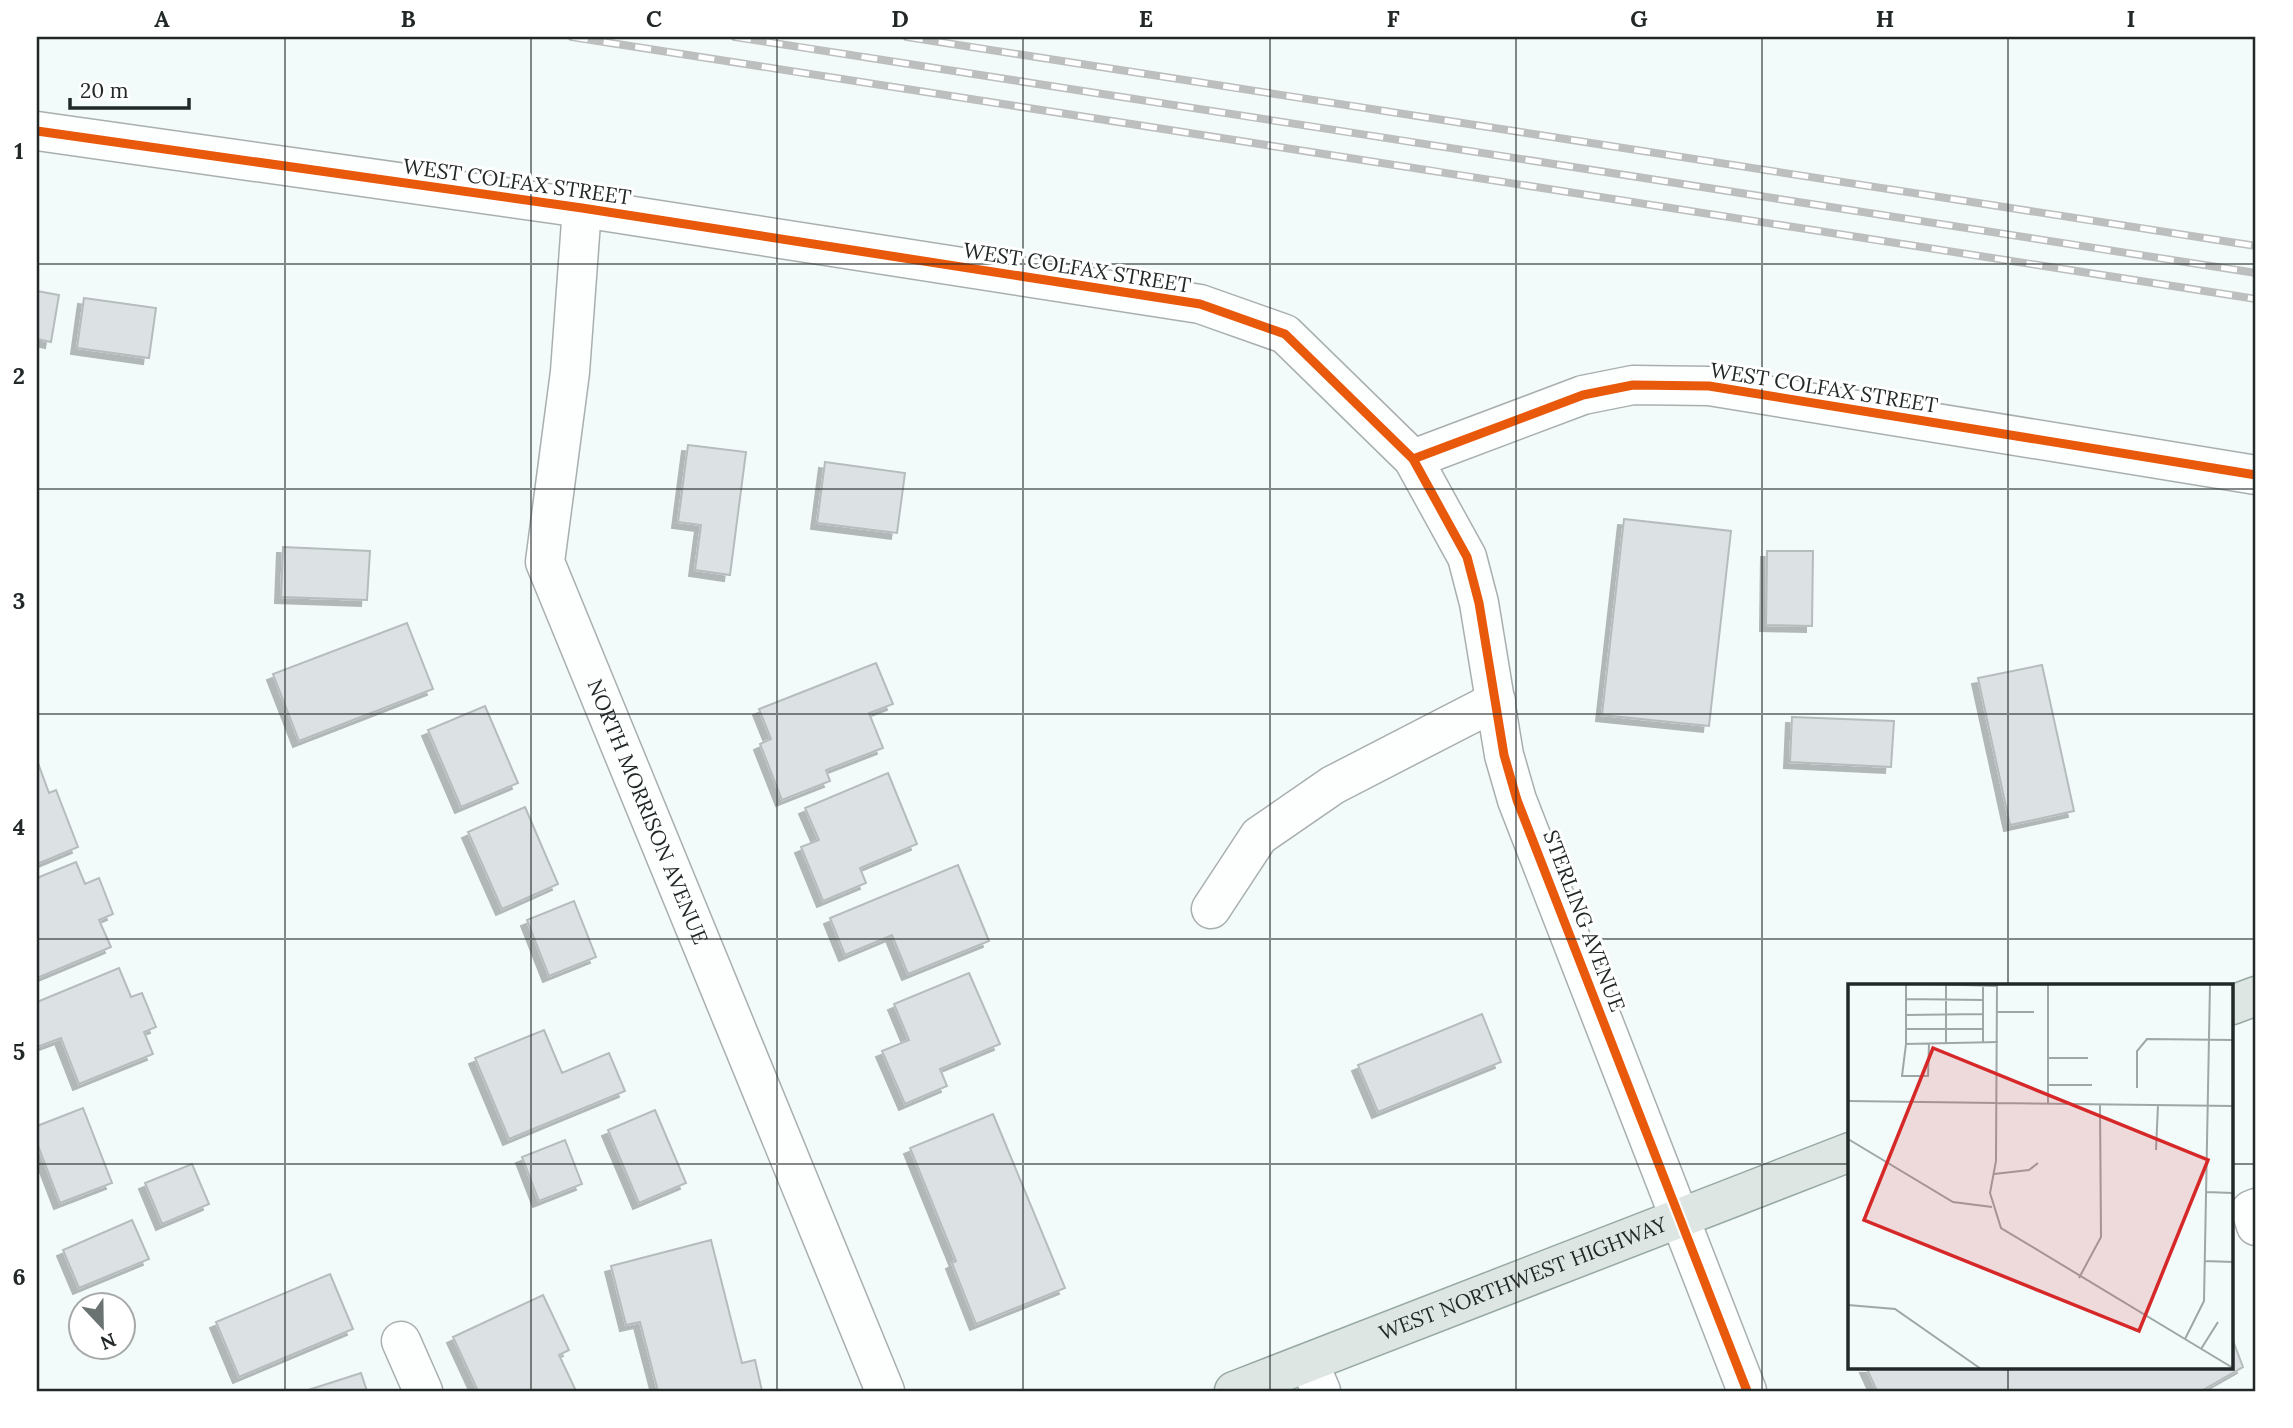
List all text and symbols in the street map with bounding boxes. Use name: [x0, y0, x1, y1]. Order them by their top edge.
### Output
text: A: [154, 4, 170, 33]
text: B: [400, 4, 416, 33]
text: C: [646, 4, 662, 33]
text: D: [891, 4, 909, 33]
text: E: [1139, 4, 1153, 33]
text: F: [1386, 4, 1400, 33]
text: G: [1630, 4, 1648, 33]
text: H: [1876, 4, 1894, 33]
text: I: [2127, 4, 2135, 33]
scale bar: [70, 66, 189, 110]
text: 20 m: [80, 77, 129, 104]
text: 1: [14, 136, 24, 165]
street label: WEST COLFAX STREET: [401, 152, 633, 211]
street label: WEST COLFAX STREET: [961, 236, 1193, 299]
street label: WEST COLFAX STREET: [1708, 356, 1940, 419]
text: 2: [13, 361, 25, 390]
text: 3: [13, 586, 25, 615]
street label: NORTH MORRISON AVENUE: [581, 675, 714, 948]
text: 4: [13, 812, 25, 841]
street label: STERLING AVENUE: [1537, 826, 1631, 1015]
inset map: [1848, 984, 2234, 1368]
text: 5: [13, 1037, 25, 1066]
street label: WEST NORTHWEST HIGHWAY: [1375, 1210, 1671, 1346]
text: 6: [12, 1262, 26, 1291]
north arrow: [66, 1292, 136, 1362]
text: N: [97, 1328, 120, 1356]

